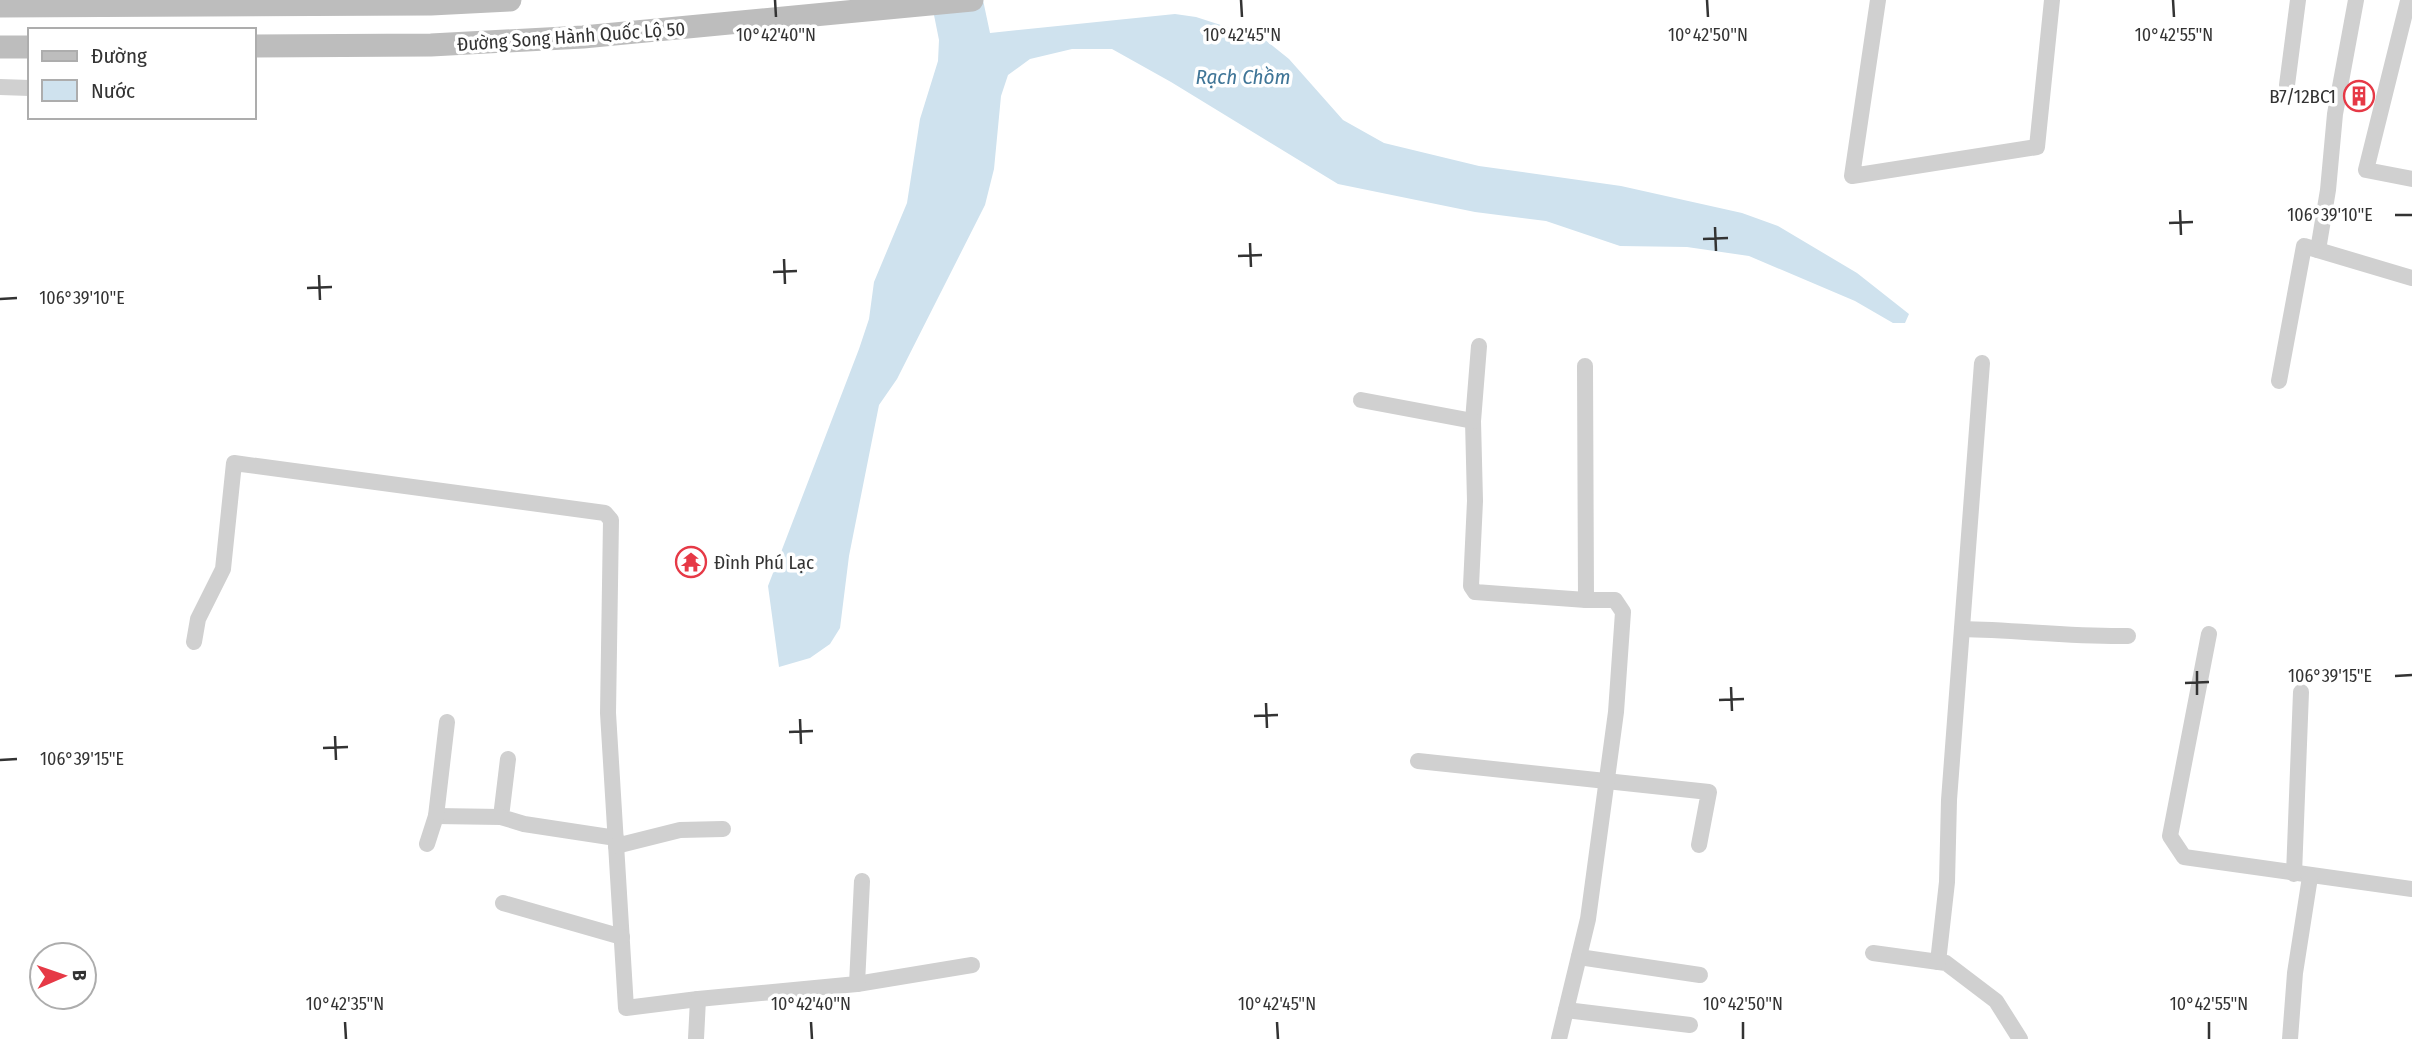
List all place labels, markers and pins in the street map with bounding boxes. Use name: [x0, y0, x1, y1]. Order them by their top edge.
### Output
building icon: B7/12BC1: [2342, 79, 2376, 113]
place label: B7/12BC1: [2269, 85, 2336, 108]
temple icon: Đình Phú Lạc: [674, 545, 708, 579]
place label: Đình Phú Lạc: [714, 551, 814, 574]

